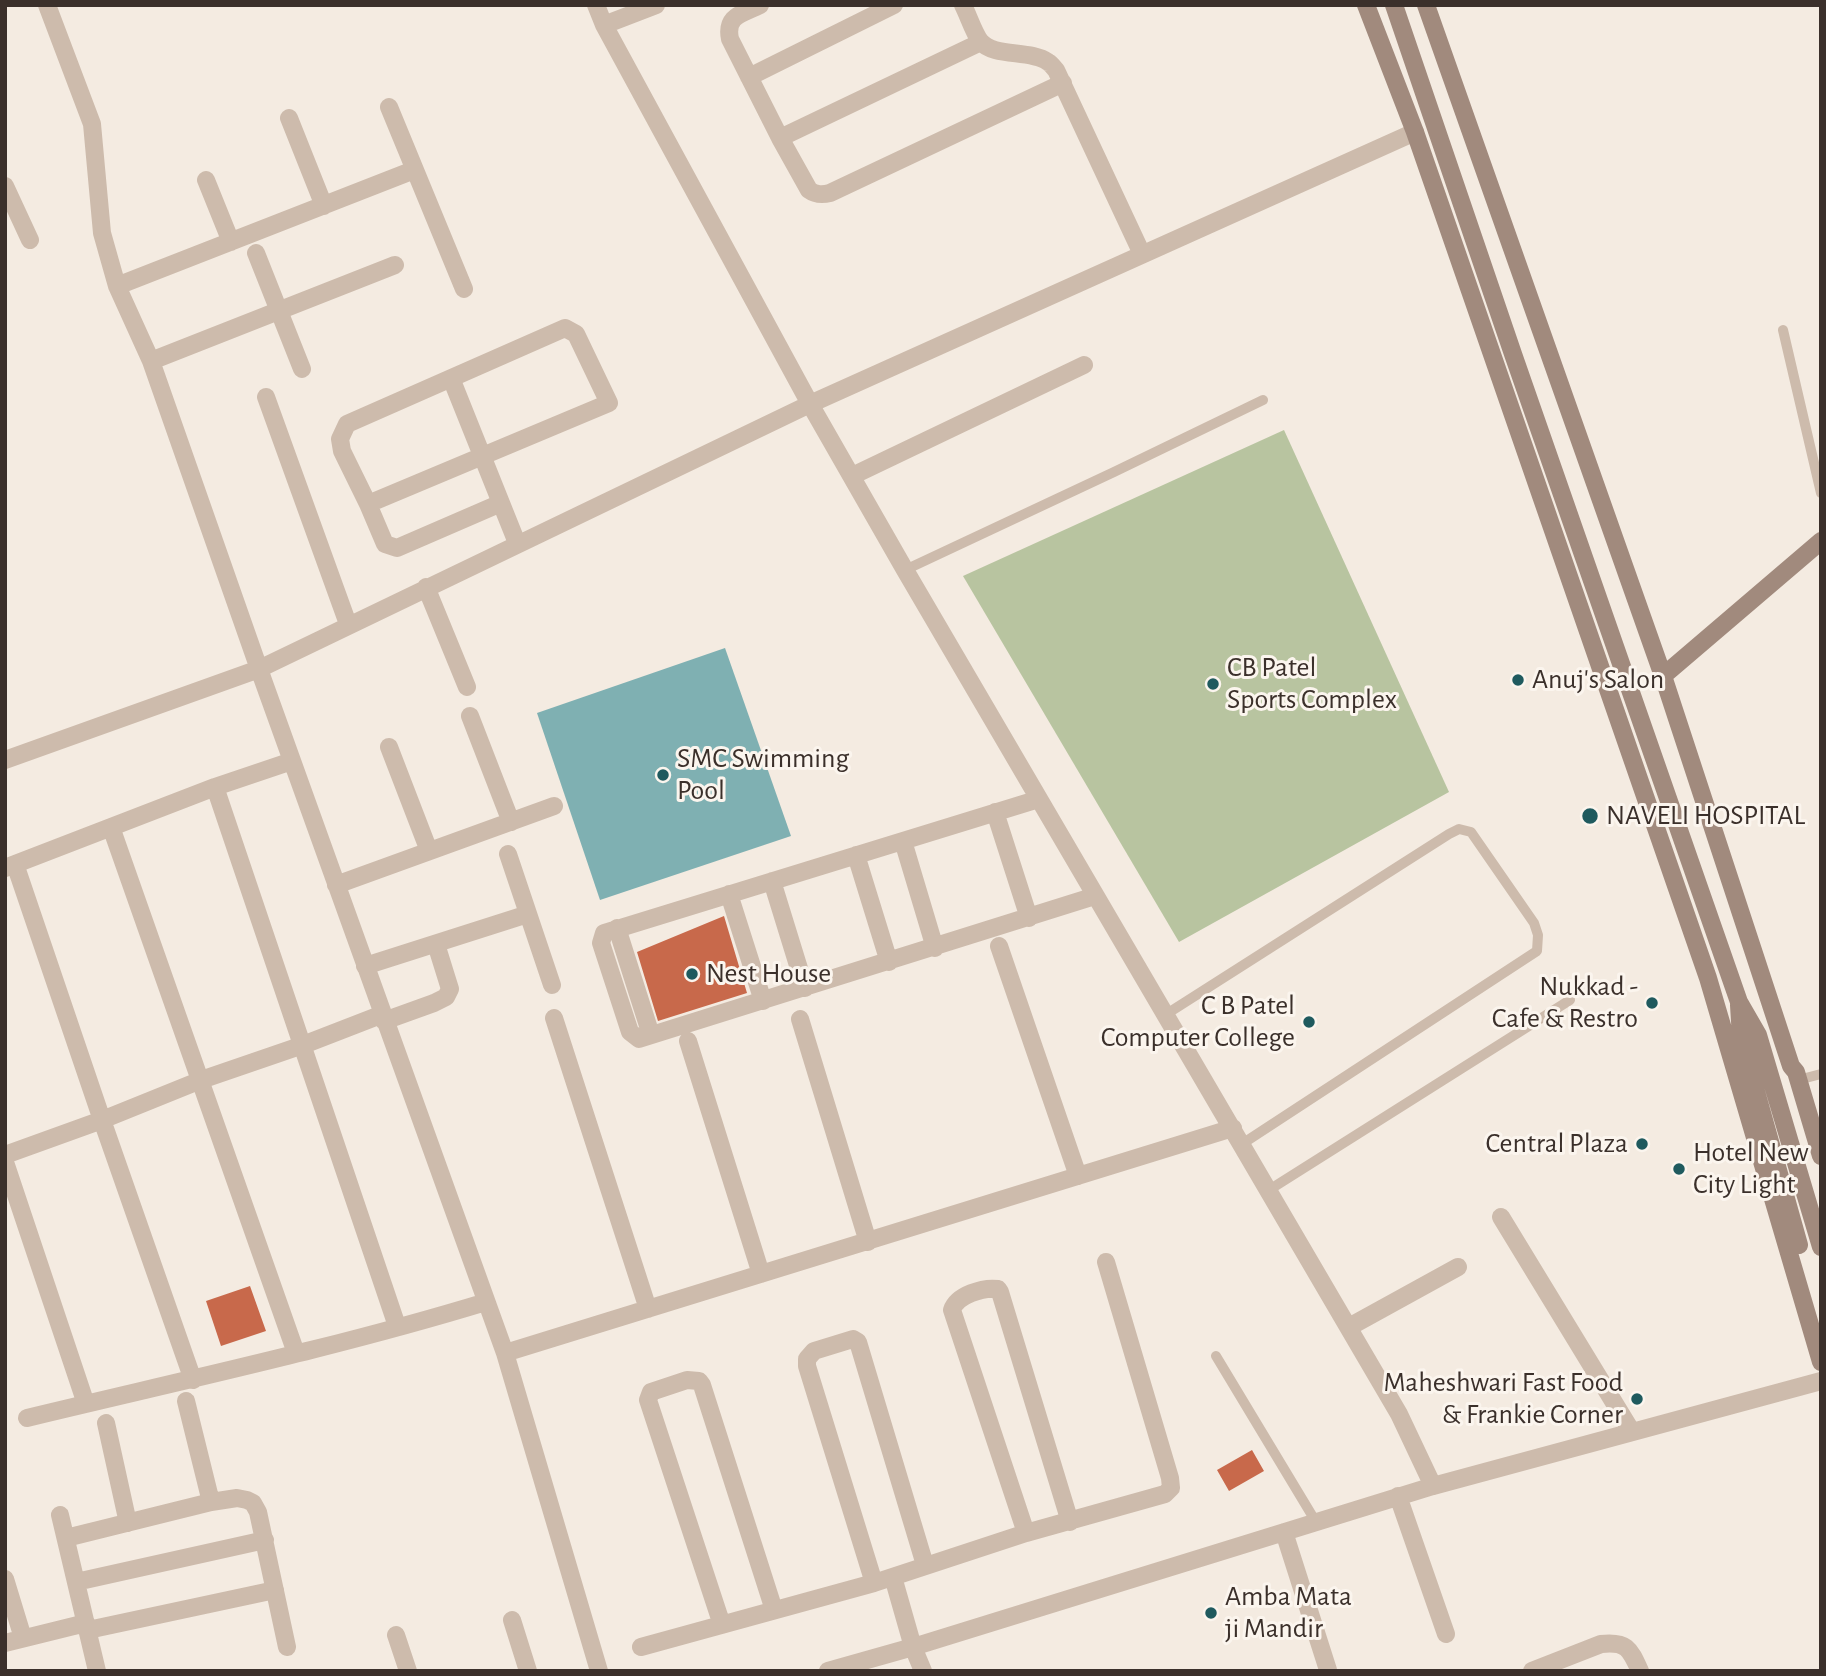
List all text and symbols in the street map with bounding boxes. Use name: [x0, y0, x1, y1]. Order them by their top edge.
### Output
place label: CB Patel Sports Complex: [1227, 651, 1397, 717]
place label: Anuj's Salon: [1532, 663, 1664, 697]
marker: Anuj's Salon: [1510, 672, 1526, 688]
marker: CB Patel Sports Complex: [1205, 676, 1221, 692]
place label: SMC Swimming Pool: [677, 742, 849, 808]
marker: SMC Swimming Pool: [655, 767, 671, 783]
place label: NAVELI HOSPITAL: [1606, 799, 1805, 833]
marker: NAVELI HOSPITAL: [1580, 806, 1600, 826]
place label: Nest House: [706, 957, 831, 991]
marker: Nest House: [684, 966, 700, 982]
place label: Nukkad - Cafe & Restro: [1492, 970, 1638, 1036]
place label: C B Patel Computer College: [1101, 989, 1295, 1055]
marker: Nukkad - Cafe & Restro: [1644, 995, 1660, 1011]
marker: C B Patel Computer College: [1301, 1014, 1317, 1030]
place label: Central Plaza: [1486, 1127, 1628, 1161]
marker: Central Plaza: [1634, 1136, 1650, 1152]
place label: Hotel New City Light: [1693, 1136, 1809, 1202]
marker: Hotel New City Light: [1671, 1161, 1687, 1177]
place label: Maheshwari Fast Food & Frankie Corner: [1384, 1366, 1623, 1432]
marker: Maheshwari Fast Food & Frankie Corner: [1629, 1391, 1645, 1407]
place label: Amba Mata ji Mandir: [1225, 1580, 1352, 1646]
marker: Amba Mata ji Mandir: [1203, 1605, 1219, 1621]

